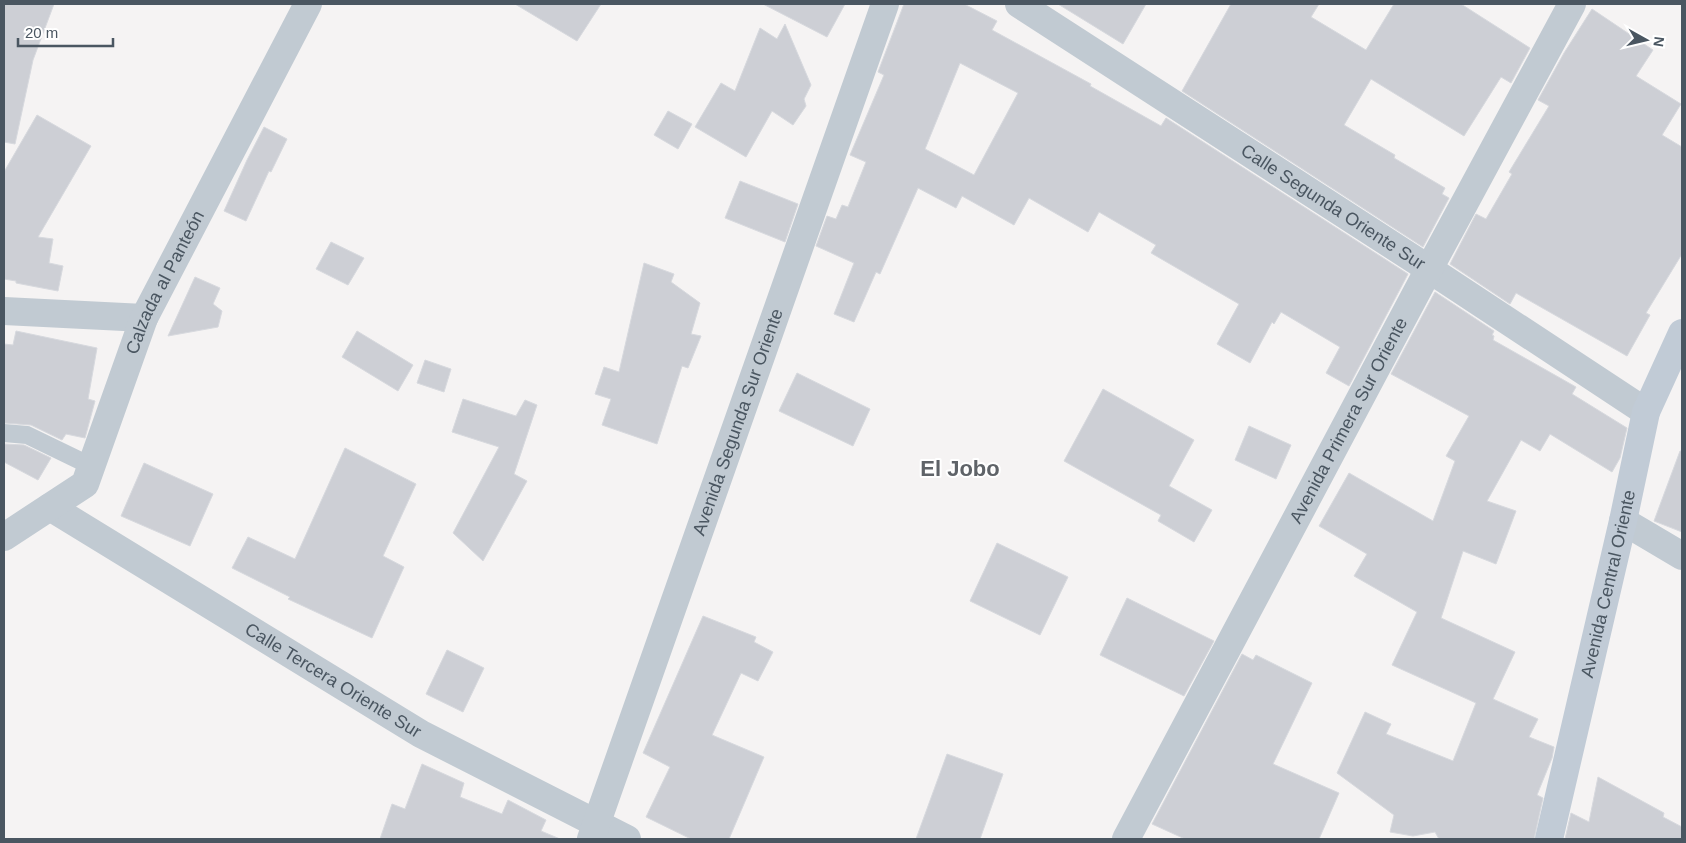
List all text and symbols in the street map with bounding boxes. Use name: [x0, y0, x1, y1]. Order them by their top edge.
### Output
scale bar: [18, 15, 112, 47]
north arrow: [1621, 15, 1671, 65]
text: 20 m: [25, 24, 58, 41]
text: N: [1650, 36, 1668, 48]
street label: Calle Segunda Oriente Sur: [1237, 140, 1429, 274]
street label: Calzada al Panteón: [122, 207, 208, 357]
street label: Avenida Segunda Sur Oriente: [689, 306, 787, 538]
street label: Avenida Primera Sur Oriente: [1286, 314, 1411, 527]
district label: El Jobo: [920, 456, 1000, 481]
street label: Avenida Central Oriente: [1577, 488, 1639, 680]
street label: Calle Tercera Oriente Sur: [241, 619, 425, 742]

